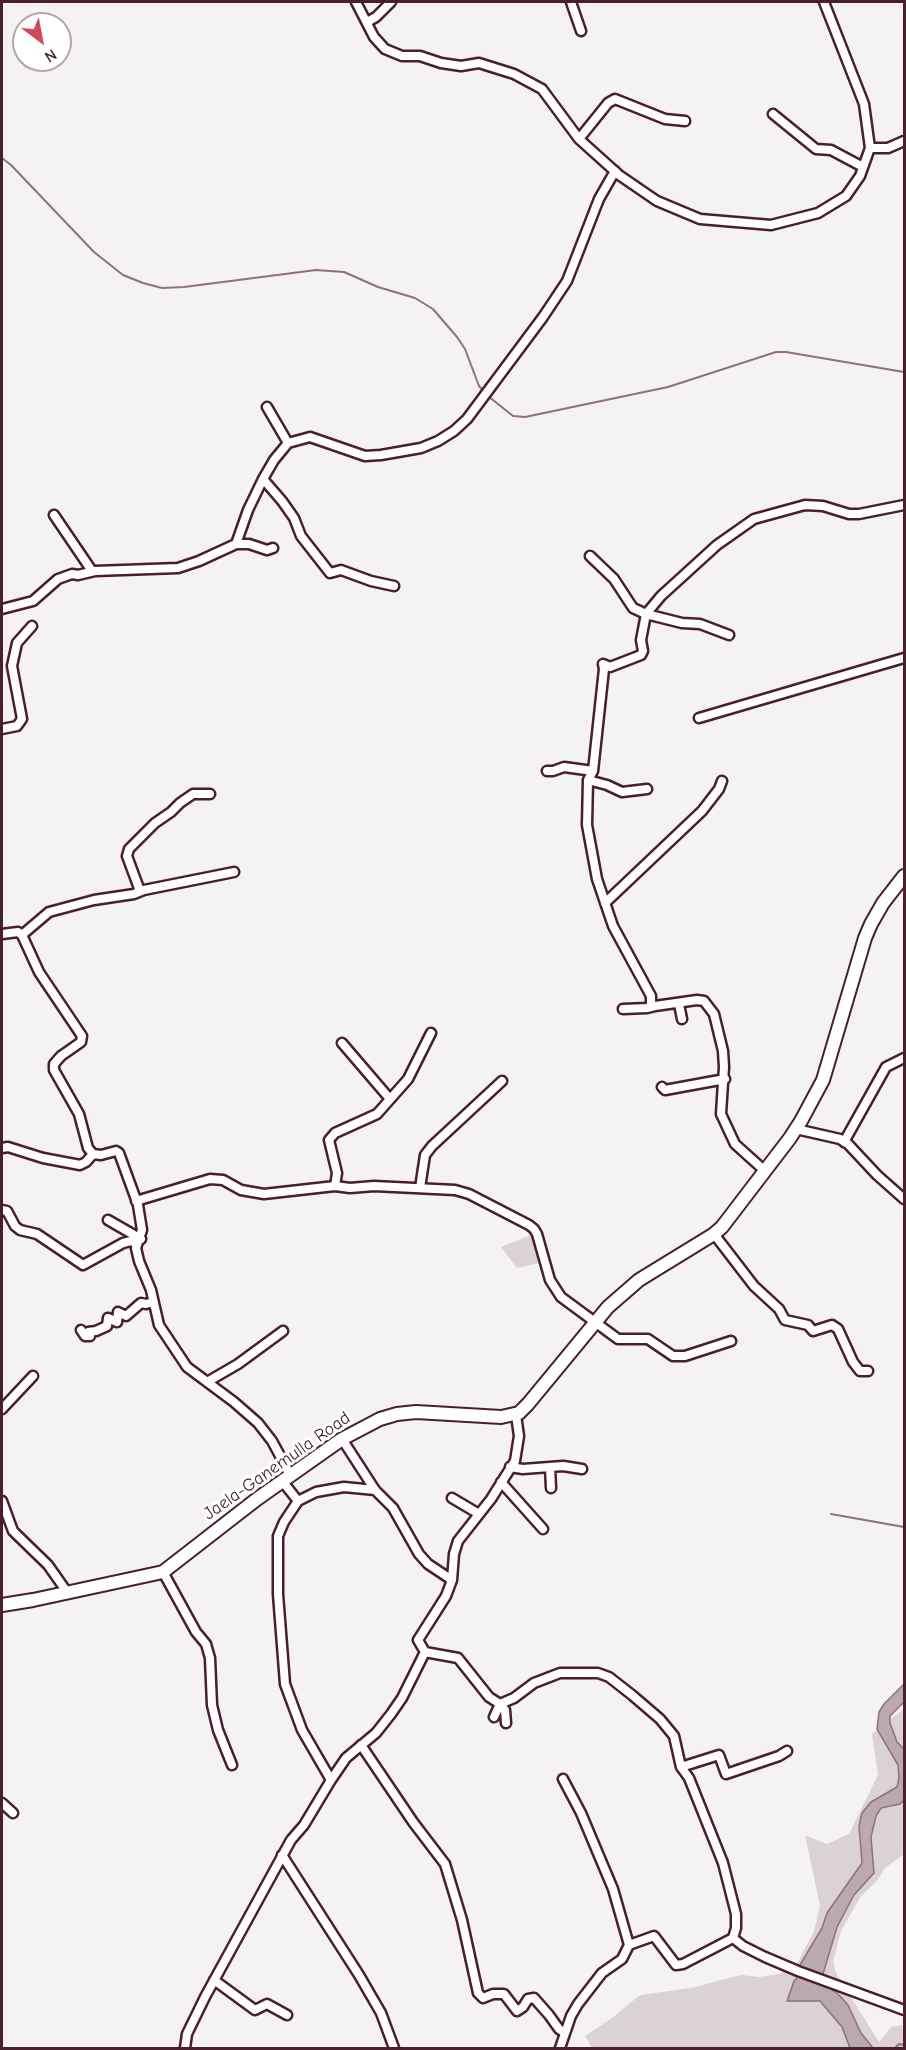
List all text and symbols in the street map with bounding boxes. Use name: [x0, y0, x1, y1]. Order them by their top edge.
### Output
north arrow: [12, 12, 72, 72]
text: N: [41, 45, 60, 66]
street label: Jaela-Ganemulla Road: [199, 1407, 355, 1525]

